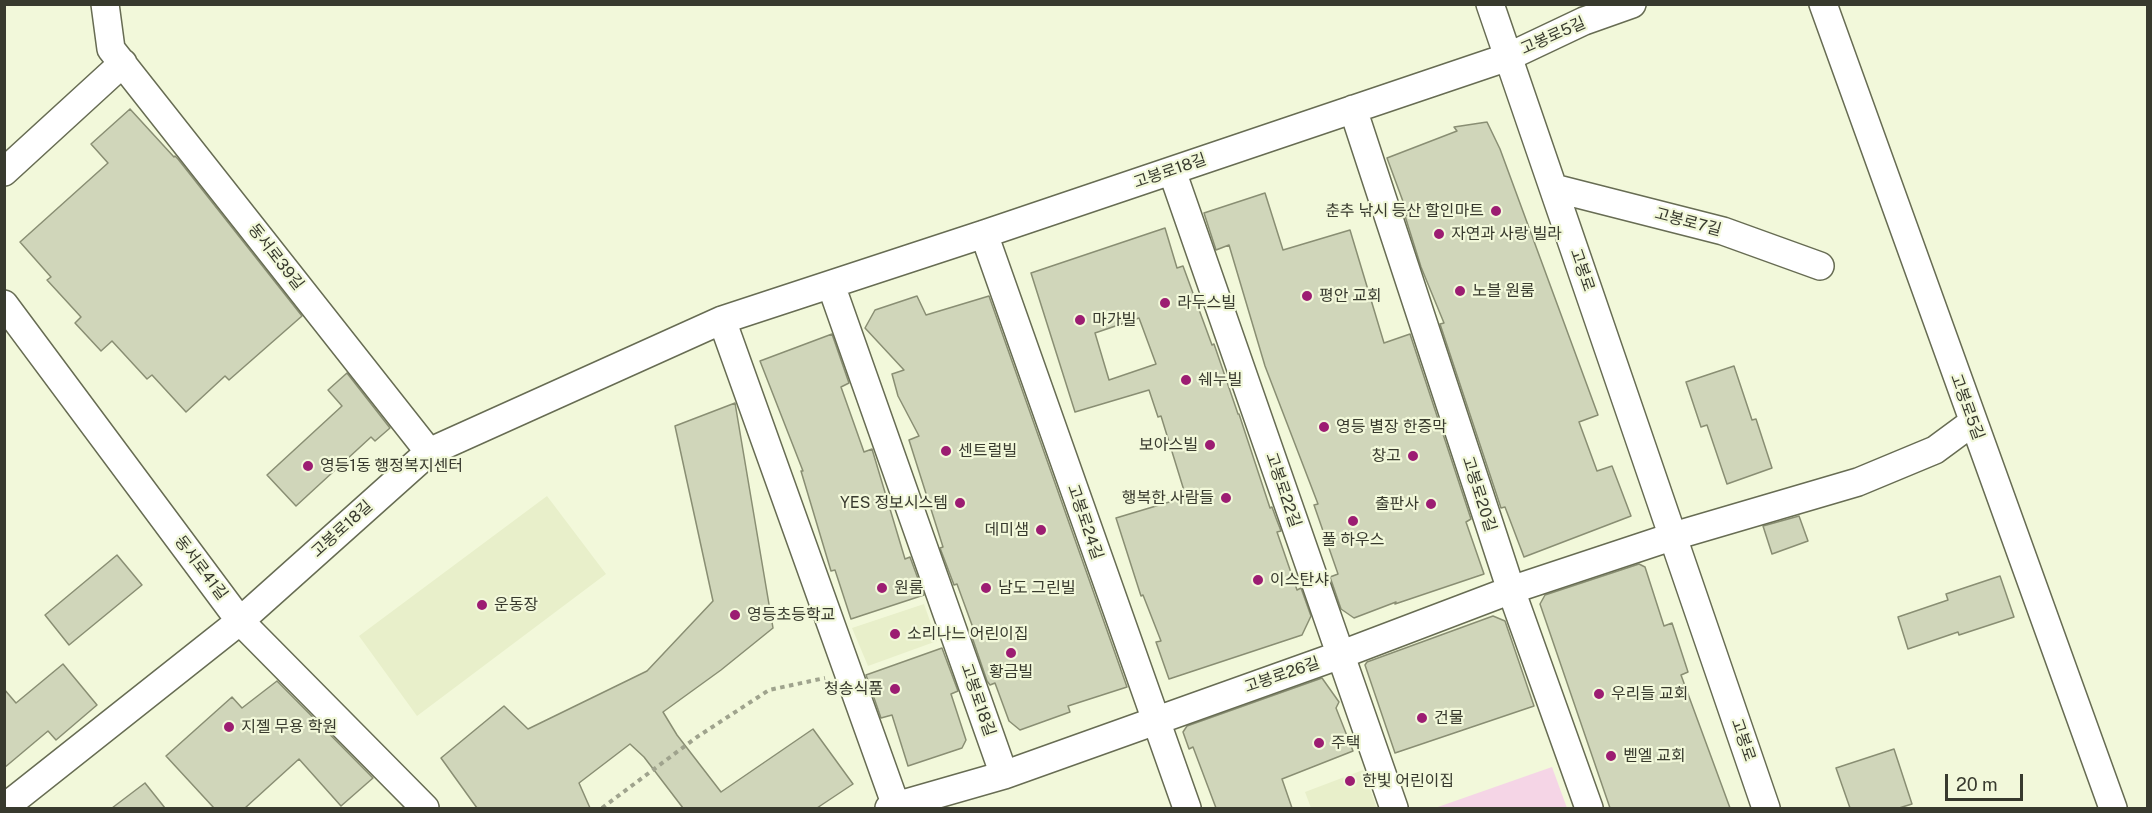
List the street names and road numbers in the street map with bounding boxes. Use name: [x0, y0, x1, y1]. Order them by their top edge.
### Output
street label: 고봉로5길: [1518, 13, 1588, 59]
street label: 고봉로18길: [1131, 150, 1209, 192]
street label: 고봉로7길: [1652, 204, 1724, 240]
street label: 동서로39길: [244, 220, 308, 294]
street label: 고봉로: [1566, 246, 1598, 294]
street label: 고봉로5길: [1946, 371, 1988, 443]
street label: 고봉로22길: [1261, 450, 1305, 530]
street label: 고봉로20길: [1458, 454, 1500, 534]
street label: 고봉로24길: [1063, 482, 1107, 562]
street label: 고봉로18길: [307, 497, 377, 561]
street label: 동서로41길: [171, 532, 231, 604]
street label: 고봉로26길: [1242, 653, 1322, 697]
street label: 고봉로18길: [957, 661, 999, 739]
street label: 고봉로: [1727, 716, 1759, 764]

